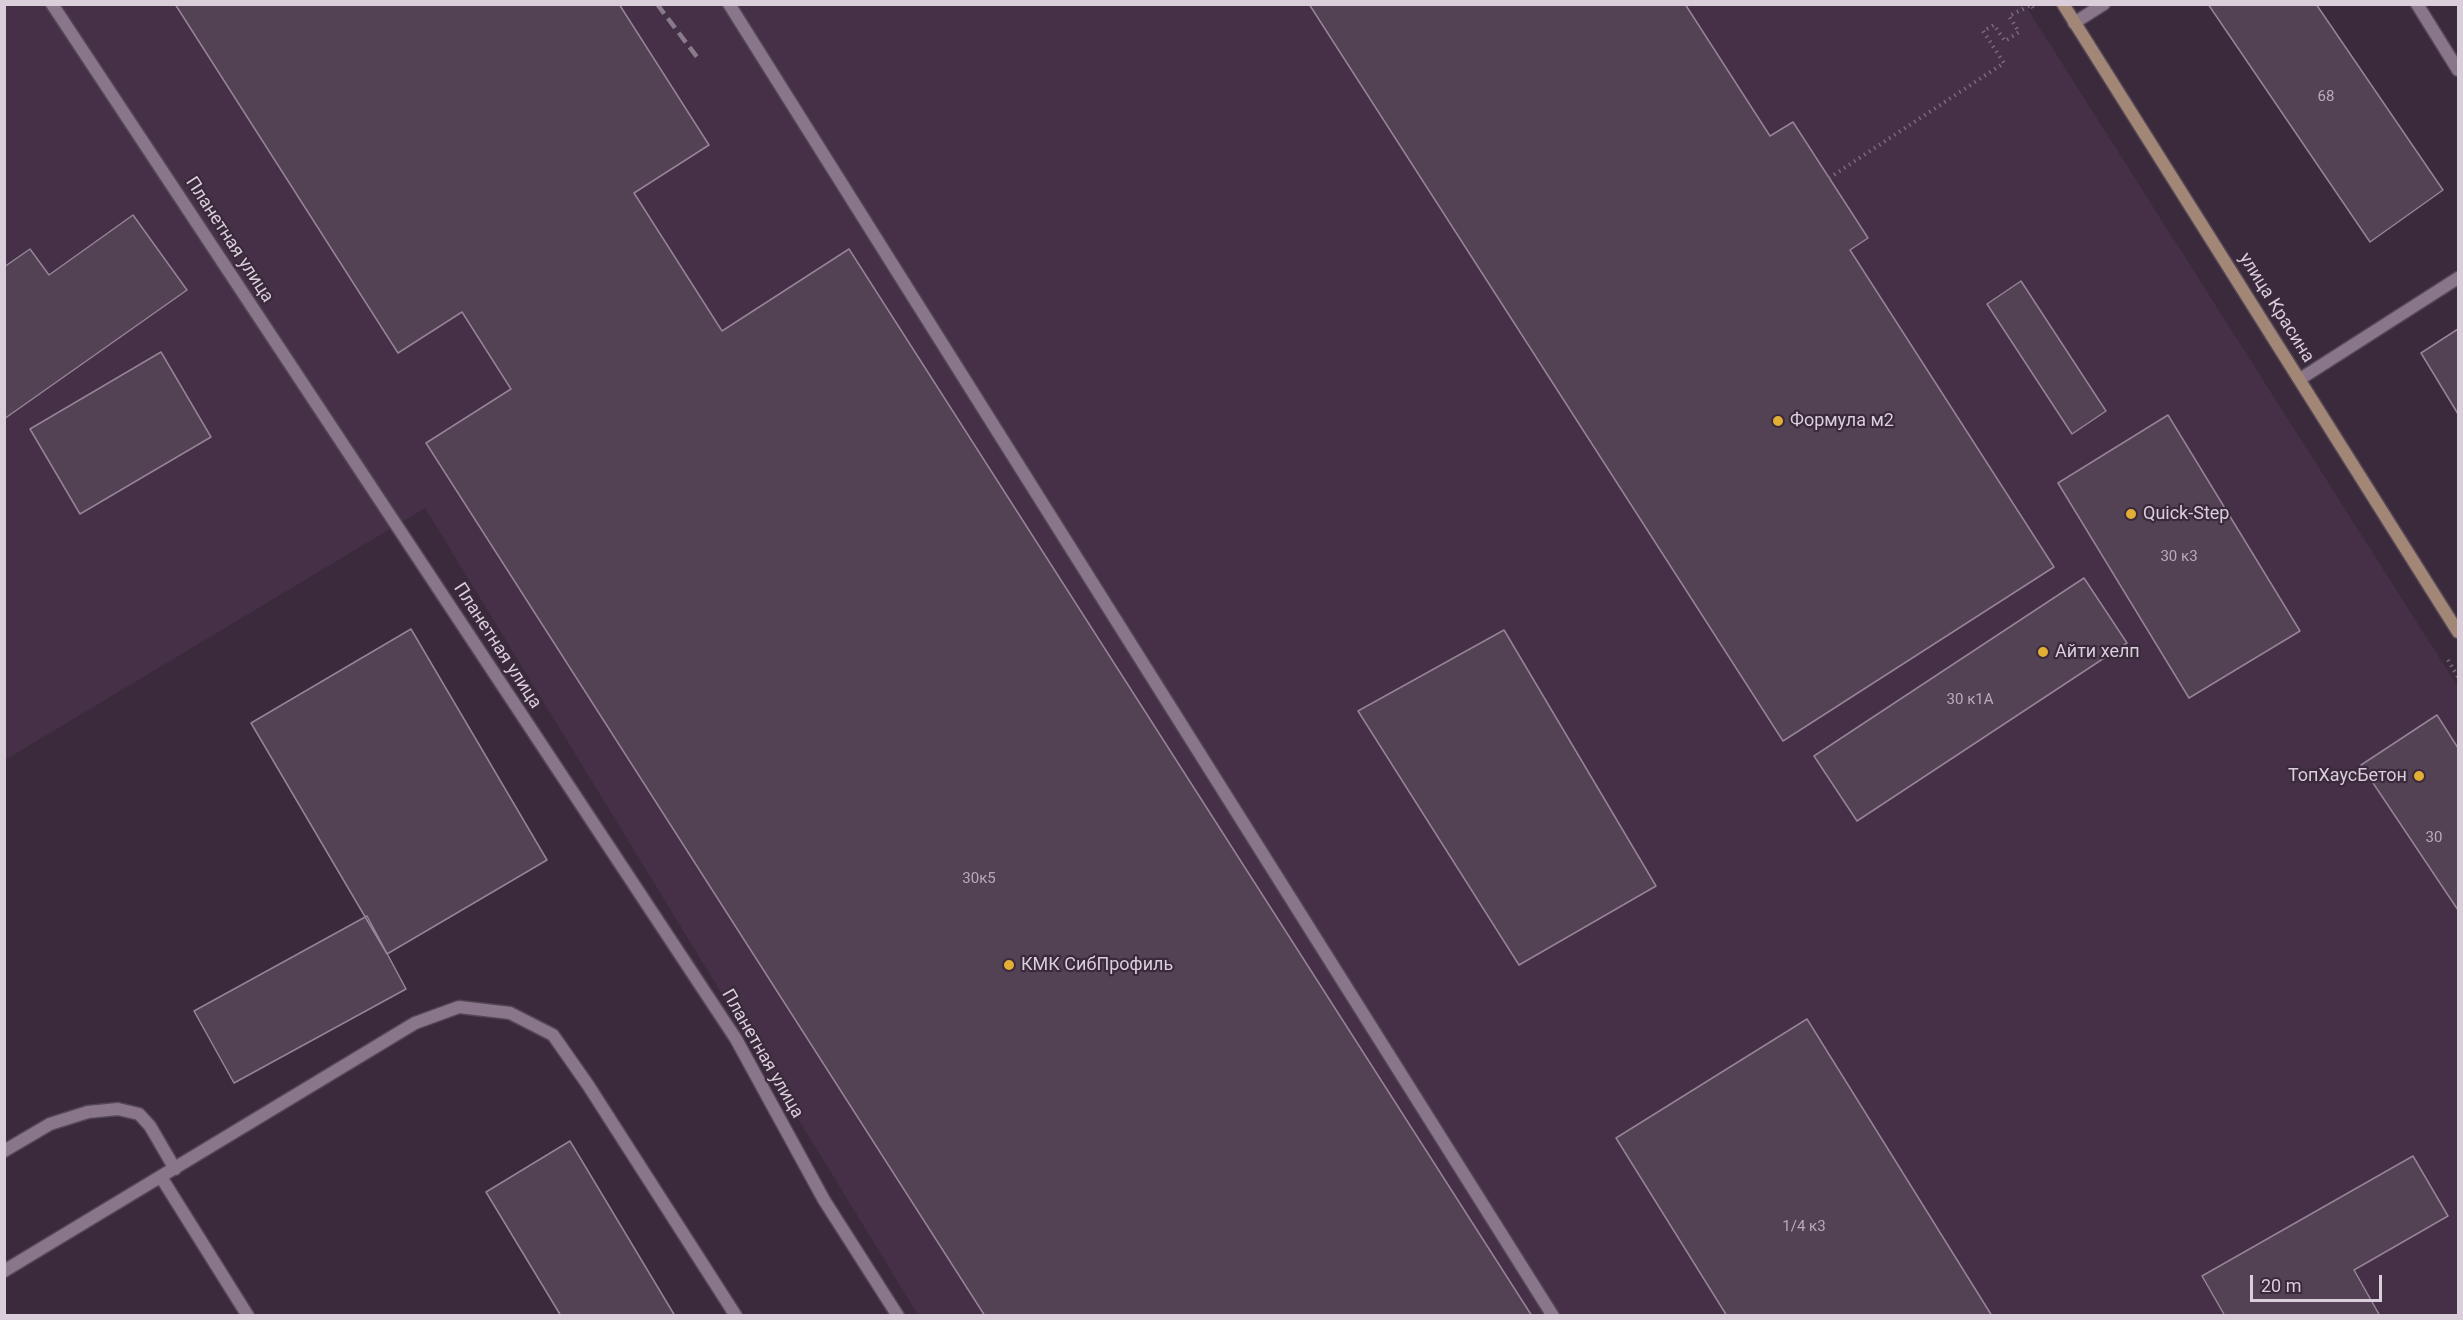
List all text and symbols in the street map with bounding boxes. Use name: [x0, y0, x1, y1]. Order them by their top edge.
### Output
house number: 68: [2318, 88, 2334, 106]
street label: Планетная улица: [180, 173, 278, 307]
street label: улица Красина: [2234, 249, 2318, 367]
place label: Формула м2: [1790, 410, 1894, 432]
marker: Формула м2: [1771, 414, 1785, 428]
place label: Quick-Step: [2143, 503, 2229, 525]
marker: Quick-Step: [2124, 507, 2138, 521]
house number: 30 к3: [2160, 548, 2198, 566]
street label: Планетная улица: [448, 579, 546, 713]
place label: Айти хелп: [2055, 641, 2140, 663]
marker: Айти хелп: [2036, 645, 2050, 659]
house number: 30 к1А: [1947, 691, 1993, 709]
place label: ТопХаусБетон: [2288, 765, 2407, 787]
marker: ТопХаусБетон: [2412, 769, 2426, 783]
house number: 30: [2426, 829, 2442, 847]
house number: 30к5: [962, 870, 996, 888]
place label: КМК СибПрофиль: [1021, 954, 1173, 976]
marker: КМК СибПрофиль: [1002, 958, 1016, 972]
street label: Планетная улица: [716, 986, 808, 1122]
house number: 1/4 к3: [1782, 1218, 1826, 1236]
scale bar: [2253, 1263, 2385, 1301]
text: 20 m: [2261, 1275, 2301, 1296]

